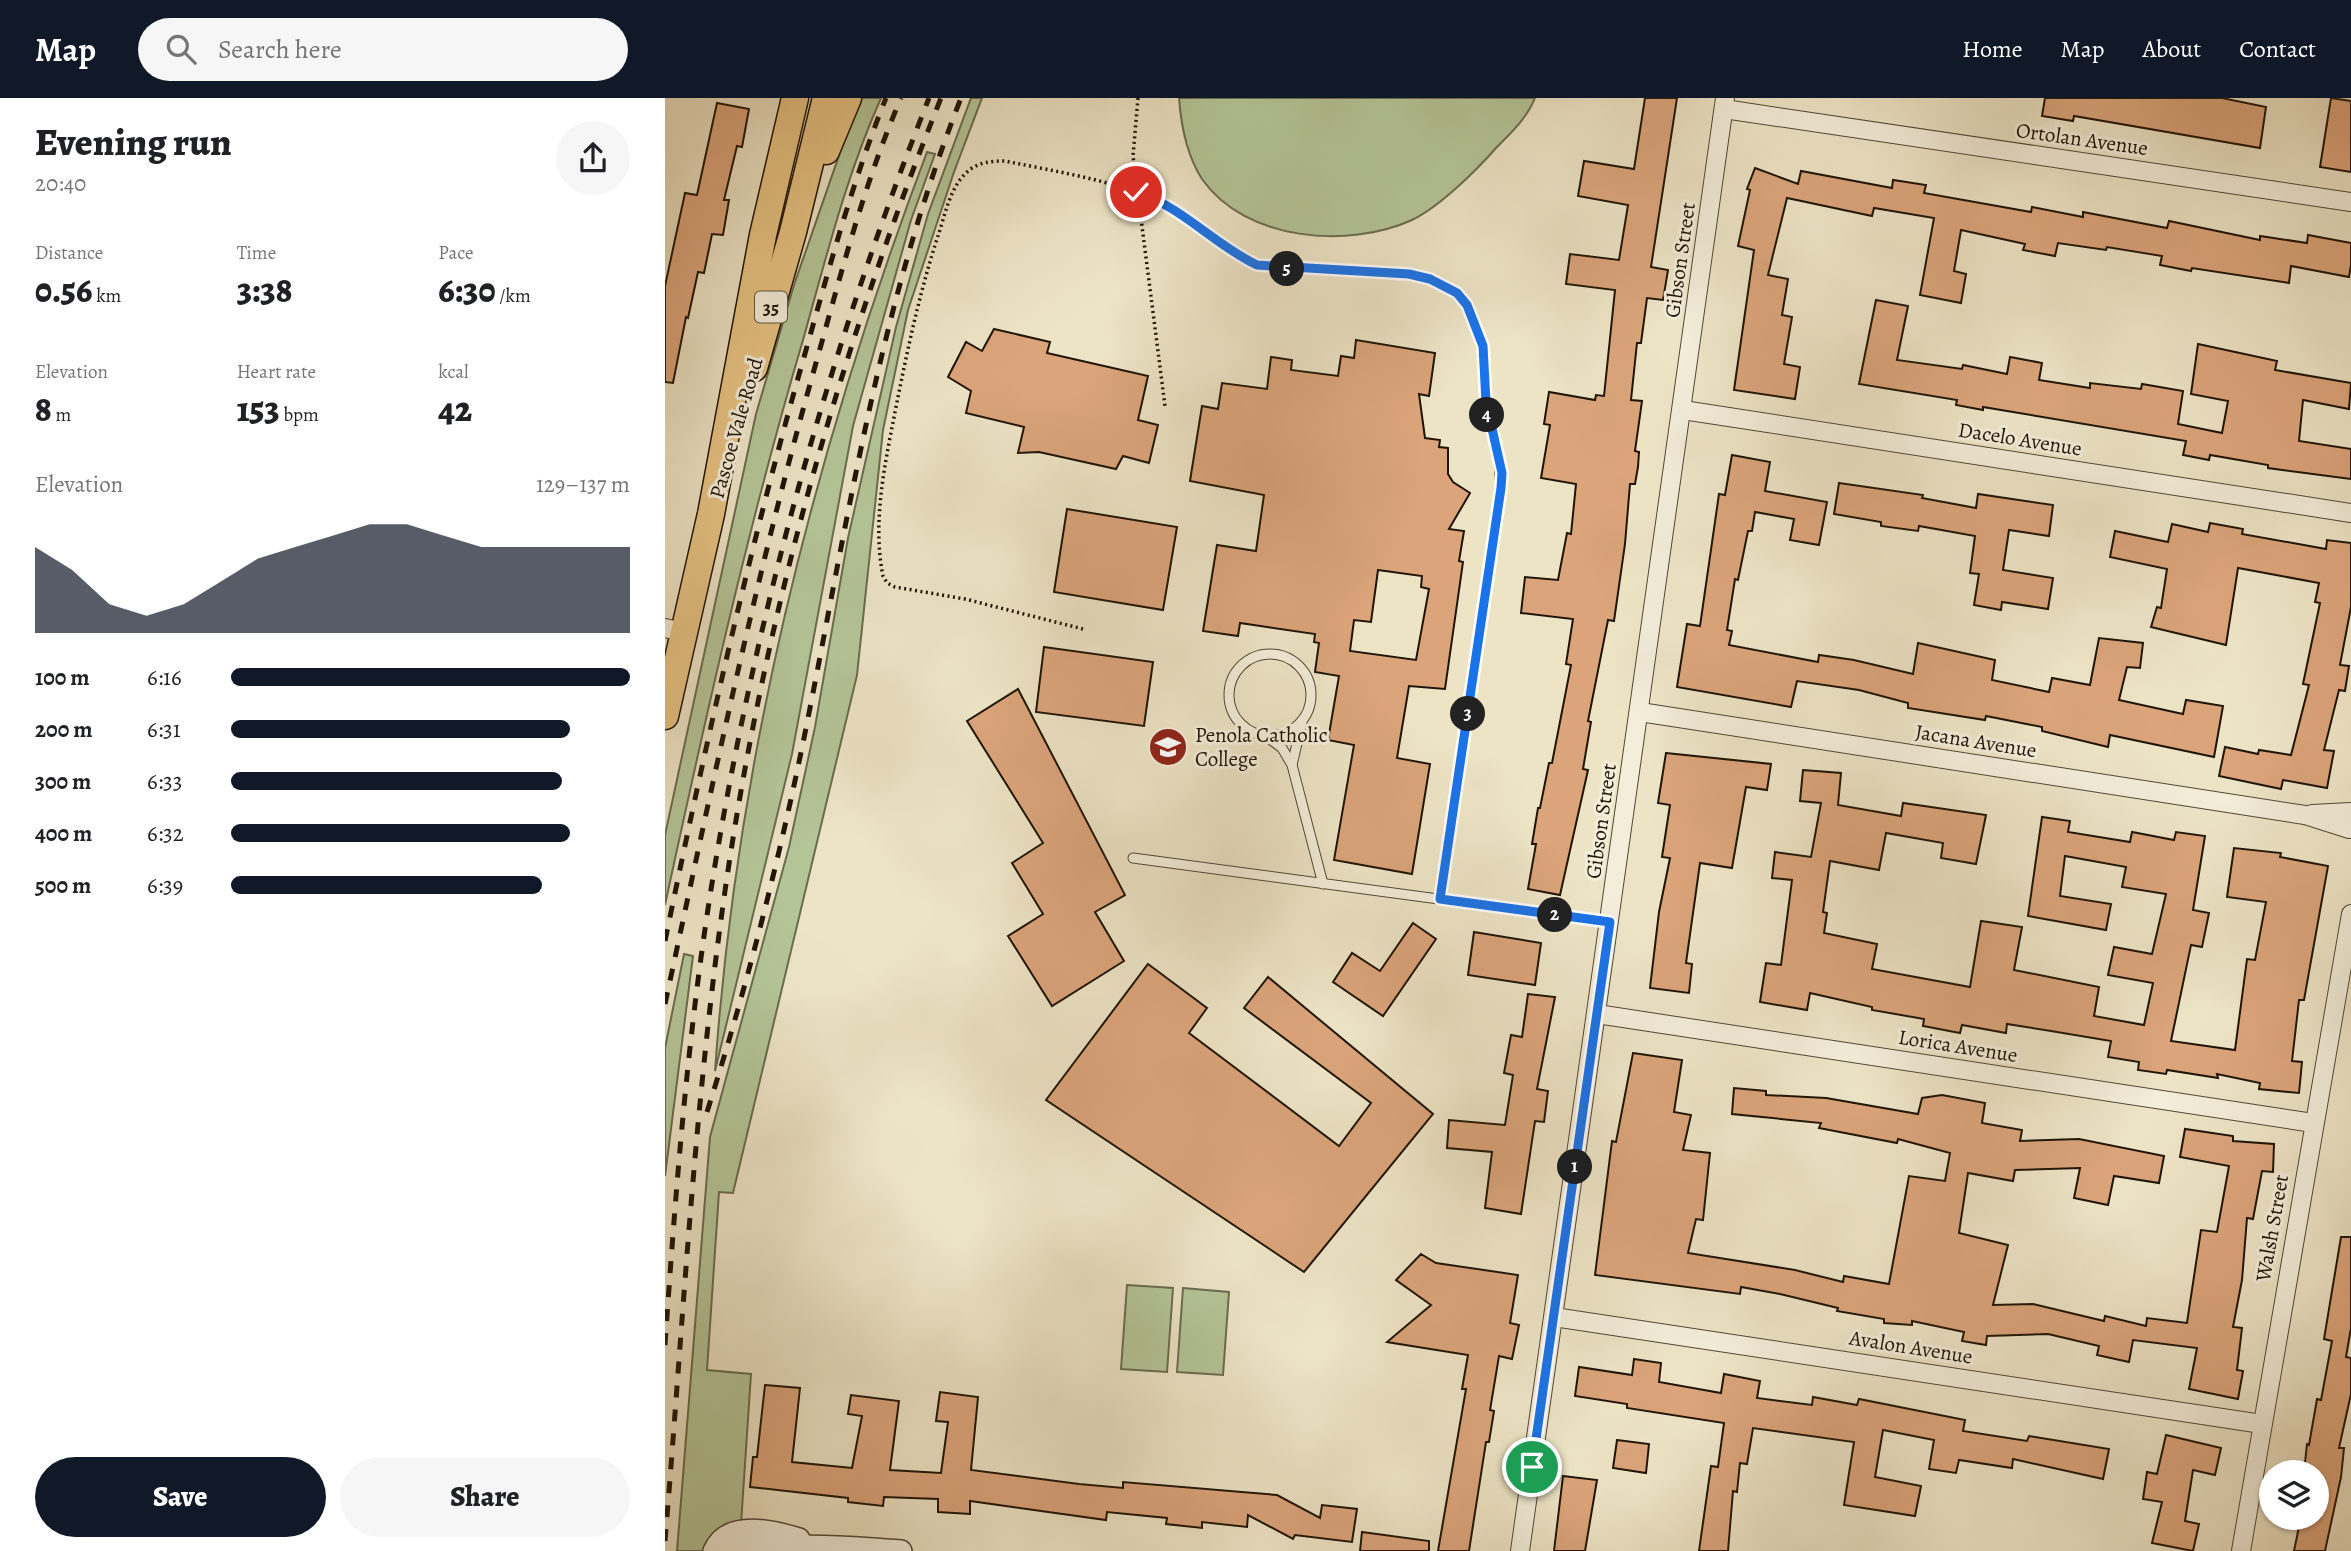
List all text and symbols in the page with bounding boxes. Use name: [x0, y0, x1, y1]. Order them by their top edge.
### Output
search box: [138, 18, 628, 81]
text: Map: [35, 27, 96, 72]
icon: search: [162, 30, 200, 68]
text: Search here: [218, 32, 342, 67]
text: Home: [1962, 33, 2023, 65]
text: Map: [2061, 33, 2105, 65]
text: About: [2143, 33, 2201, 65]
text: Contact: [2239, 33, 2316, 65]
text: Evening run: [35, 116, 232, 168]
street label: Ortolan Avenue: [2014, 116, 2150, 162]
button: share: [556, 121, 630, 195]
pin: [1106, 162, 1166, 222]
text: 20:40: [35, 168, 86, 199]
icon: check: [1117, 173, 1155, 211]
street label: Gibson Street: [1658, 200, 1702, 320]
text: Distance: [35, 240, 103, 266]
text: Time: [237, 240, 276, 266]
text: Pace: [438, 240, 474, 266]
pin: 5: [1269, 252, 1305, 286]
text: 5: [1282, 255, 1291, 281]
text: 0.56: [35, 266, 92, 314]
text: 3:38: [237, 266, 292, 314]
text: 6:30: [438, 266, 495, 314]
text: km: [92, 283, 121, 309]
text: /km: [495, 283, 531, 309]
road number: 35: [755, 292, 787, 322]
street label: Pascoe Vale Road: [703, 354, 770, 502]
text: Elevation: [35, 359, 108, 385]
text: Heart rate: [237, 359, 316, 385]
text: kcal: [438, 359, 469, 385]
text: 8: [35, 385, 52, 433]
text: 153: [237, 385, 280, 433]
text: 42: [438, 385, 472, 433]
pin: 4: [1469, 398, 1505, 432]
text: 4: [1482, 401, 1491, 427]
text: m: [52, 402, 71, 428]
text: bpm: [280, 402, 319, 428]
street label: Dacelo Avenue: [1956, 415, 2084, 463]
text: Elevation: [35, 469, 123, 500]
text: 129–137 m: [536, 469, 630, 500]
text: 100 m: [35, 662, 90, 693]
text: 6:16: [147, 662, 182, 693]
pin: 3: [1451, 696, 1485, 732]
text: 3: [1463, 700, 1472, 726]
text: 200 m: [35, 714, 93, 745]
text: 6:31: [147, 714, 181, 745]
street label: Jacana Avenue: [1913, 718, 2039, 764]
place label: Penola Catholic College: [1195, 721, 1328, 773]
school or university icon: Penola Catholic College: [1147, 726, 1189, 768]
street label: Gibson Street: [1579, 761, 1623, 881]
text: 300 m: [35, 766, 91, 797]
text: 6:33: [147, 766, 182, 797]
text: 400 m: [35, 818, 92, 849]
text: 6:32: [147, 818, 184, 849]
text: 500 m: [35, 870, 91, 901]
text: 6:39: [147, 870, 183, 901]
pin: 2: [1537, 898, 1573, 932]
text: 2: [1550, 901, 1559, 927]
street label: Lorica Avenue: [1896, 1023, 2020, 1069]
pin: 1: [1557, 1150, 1593, 1184]
text: 1: [1571, 1153, 1578, 1179]
street label: Walsh Street: [2249, 1172, 2295, 1285]
street label: Avalon Avenue: [1846, 1323, 1975, 1371]
pin: [1502, 1437, 1562, 1497]
icon: arrive: [1513, 1448, 1551, 1486]
button: Save: [35, 1457, 326, 1537]
button: Share: [340, 1457, 630, 1537]
map controls: [2259, 1460, 2329, 1530]
button: layers: [2259, 1460, 2329, 1530]

